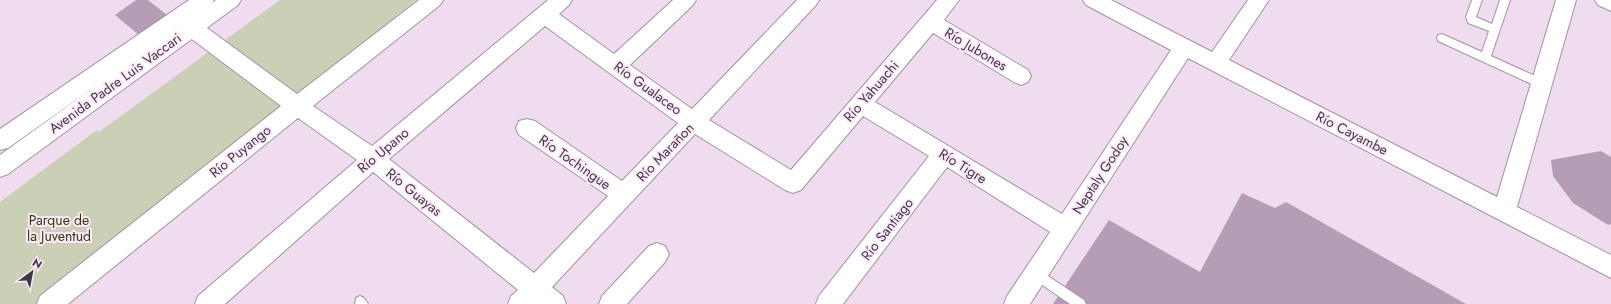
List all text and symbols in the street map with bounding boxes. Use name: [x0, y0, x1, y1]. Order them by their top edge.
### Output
street label: Río Jubones: [941, 22, 1011, 76]
street label: Avenida Padre Luis Vaccari: [45, 28, 185, 138]
street label: Río Gualaceo: [610, 56, 686, 120]
street label: Río Yahuachi: [839, 56, 903, 126]
street label: Río Cayambe: [1312, 106, 1392, 160]
street label: Río Marañon: [632, 118, 698, 186]
street label: Río Puyango: [205, 120, 275, 182]
street label: Río Upano: [353, 122, 413, 178]
street label: Río Tochingue: [535, 130, 615, 194]
street label: Neptaly Godoy: [1067, 131, 1133, 218]
street label: Río Tigre: [935, 143, 991, 189]
street label: Río Guayas: [382, 163, 446, 221]
street label: Río Santiago: [856, 193, 918, 264]
park label: Parque de la Juventud: [27, 210, 91, 246]
north arrow: [12, 252, 52, 292]
text: N: [29, 254, 45, 273]

